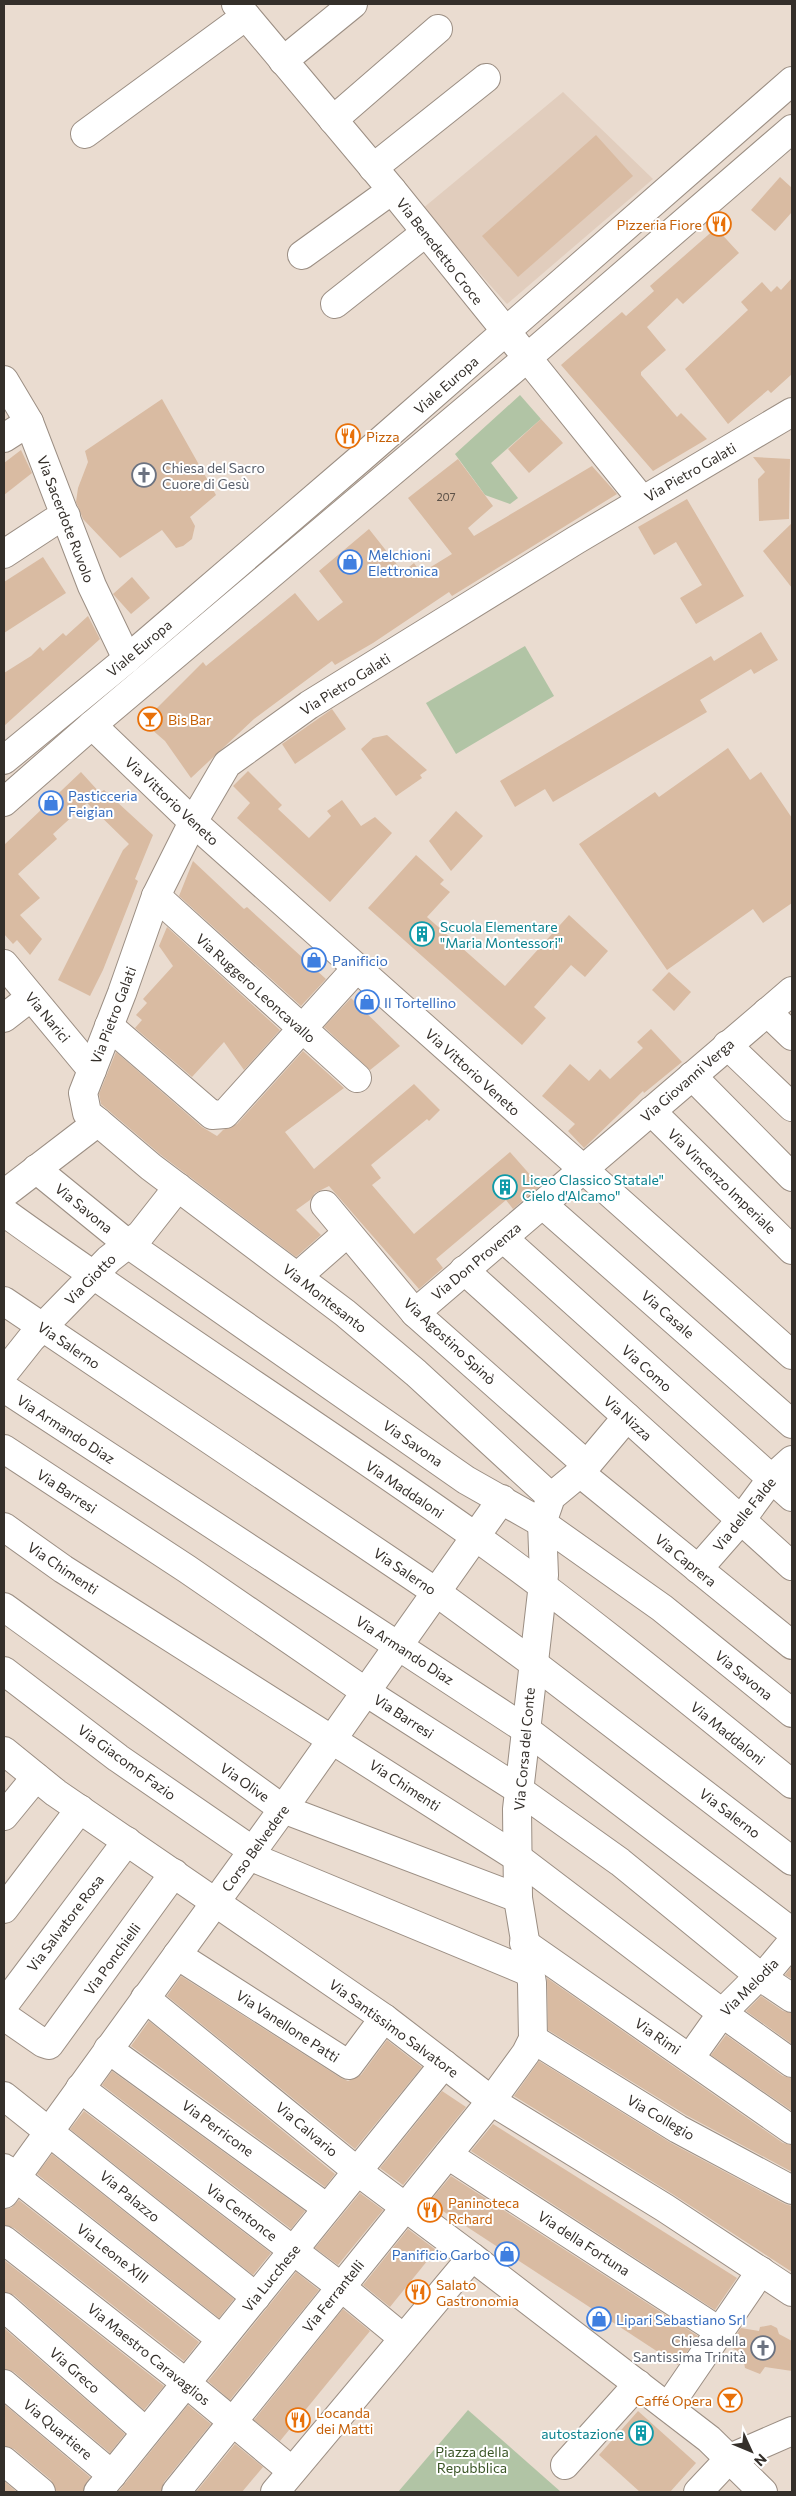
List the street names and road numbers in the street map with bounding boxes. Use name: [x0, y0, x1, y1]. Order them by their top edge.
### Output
street label: Via Benedetto Croce: [393, 194, 487, 308]
street label: Viale Europa: [410, 352, 482, 418]
street label: Via Pietro Galati: [641, 439, 739, 505]
street label: Via Sacerdote Ruvolo: [34, 453, 98, 585]
street label: Viale Europa: [103, 616, 175, 680]
street label: Via Pietro Galati: [297, 650, 393, 718]
street label: Via Vittorio Veneto: [122, 753, 222, 849]
street label: Via Ruggero Leoncavallo: [193, 930, 319, 1046]
street label: Via Pietro Galati: [87, 964, 139, 1066]
street label: Via Narici: [22, 988, 74, 1046]
street label: Via Vittorio Veneto: [422, 1025, 524, 1119]
street label: Via Giovanni Verga: [637, 1035, 737, 1125]
street label: Via Vincenzo Imperiale: [664, 1125, 780, 1237]
street label: Via Savona: [52, 1180, 116, 1236]
street label: Via Don Provenza: [428, 1219, 524, 1303]
street label: Via Giotto: [61, 1250, 119, 1308]
street label: Via Montesanto: [280, 1260, 370, 1336]
street label: Via Casale: [638, 1286, 698, 1342]
street label: Via Agostino Spinò: [401, 1294, 499, 1388]
street label: Via Salerno: [35, 1318, 103, 1372]
street label: Via Como: [618, 1341, 676, 1395]
street label: Via Armando Diaz: [14, 1391, 118, 1467]
street label: Via Nizza: [601, 1392, 655, 1444]
street label: Via Savona: [380, 1416, 446, 1470]
street label: Via Maddaloni: [363, 1457, 447, 1521]
street label: Via Barresi: [34, 1465, 100, 1517]
street label: Via delle Falde: [709, 1474, 779, 1554]
street label: Via Caprera: [652, 1530, 720, 1590]
street label: Via Chimenti: [25, 1538, 101, 1598]
street label: Via Salerno: [371, 1544, 439, 1598]
street label: Via Armando Diaz: [353, 1612, 457, 1688]
street label: Via Savona: [712, 1647, 776, 1703]
street label: Via Corsa del Conte: [510, 1687, 538, 1811]
street label: Via Barresi: [371, 1690, 437, 1742]
street label: Via Maddaloni: [687, 1698, 769, 1768]
street label: Via Giacomo Fazio: [75, 1721, 179, 1803]
street label: Via Chimenti: [366, 1756, 444, 1814]
street label: Via Olive: [217, 1759, 273, 1805]
street label: Via Salerno: [696, 1785, 764, 1841]
street label: Corso Belvedere: [218, 1801, 292, 1895]
street label: Via Salvatore Rosa: [23, 1871, 107, 1975]
street label: Via Ponchielli: [80, 1920, 144, 1998]
street label: Via Melodia: [717, 1955, 781, 2019]
street label: Via Santissimo Salvatore: [326, 1975, 462, 2081]
street label: Via Vanellone Patti: [233, 1986, 343, 2066]
street label: Via Rimi: [632, 2014, 684, 2058]
street label: Via Collegio: [624, 2091, 698, 2143]
street label: Via Perricone: [179, 2096, 257, 2160]
street label: Via Calvario: [273, 2098, 341, 2160]
street label: Via Palazzo: [96, 2167, 164, 2225]
street label: Via Centonce: [203, 2180, 281, 2244]
street label: Via della Fortuna: [535, 2207, 633, 2279]
street label: Via Leone XIII: [74, 2220, 152, 2286]
street label: Via Lucchese: [239, 2241, 303, 2315]
street label: Via Ferrantelli: [299, 2256, 367, 2336]
street label: Via Maestro Caravaglios: [84, 2299, 214, 2409]
street label: Via Greco: [46, 2343, 104, 2397]
street label: Via Quartiere: [20, 2395, 96, 2463]

